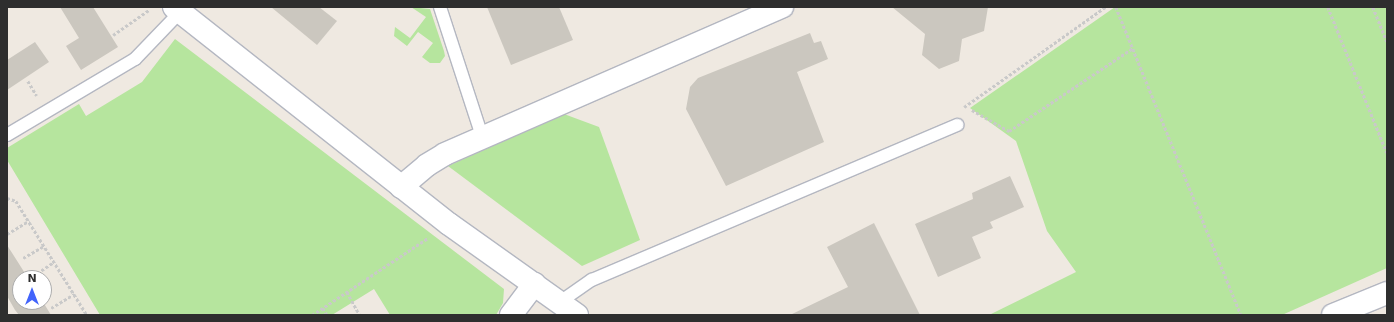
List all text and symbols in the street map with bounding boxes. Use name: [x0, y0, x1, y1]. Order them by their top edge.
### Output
north arrow: [12, 270, 52, 310]
text: N: [27, 272, 37, 285]

